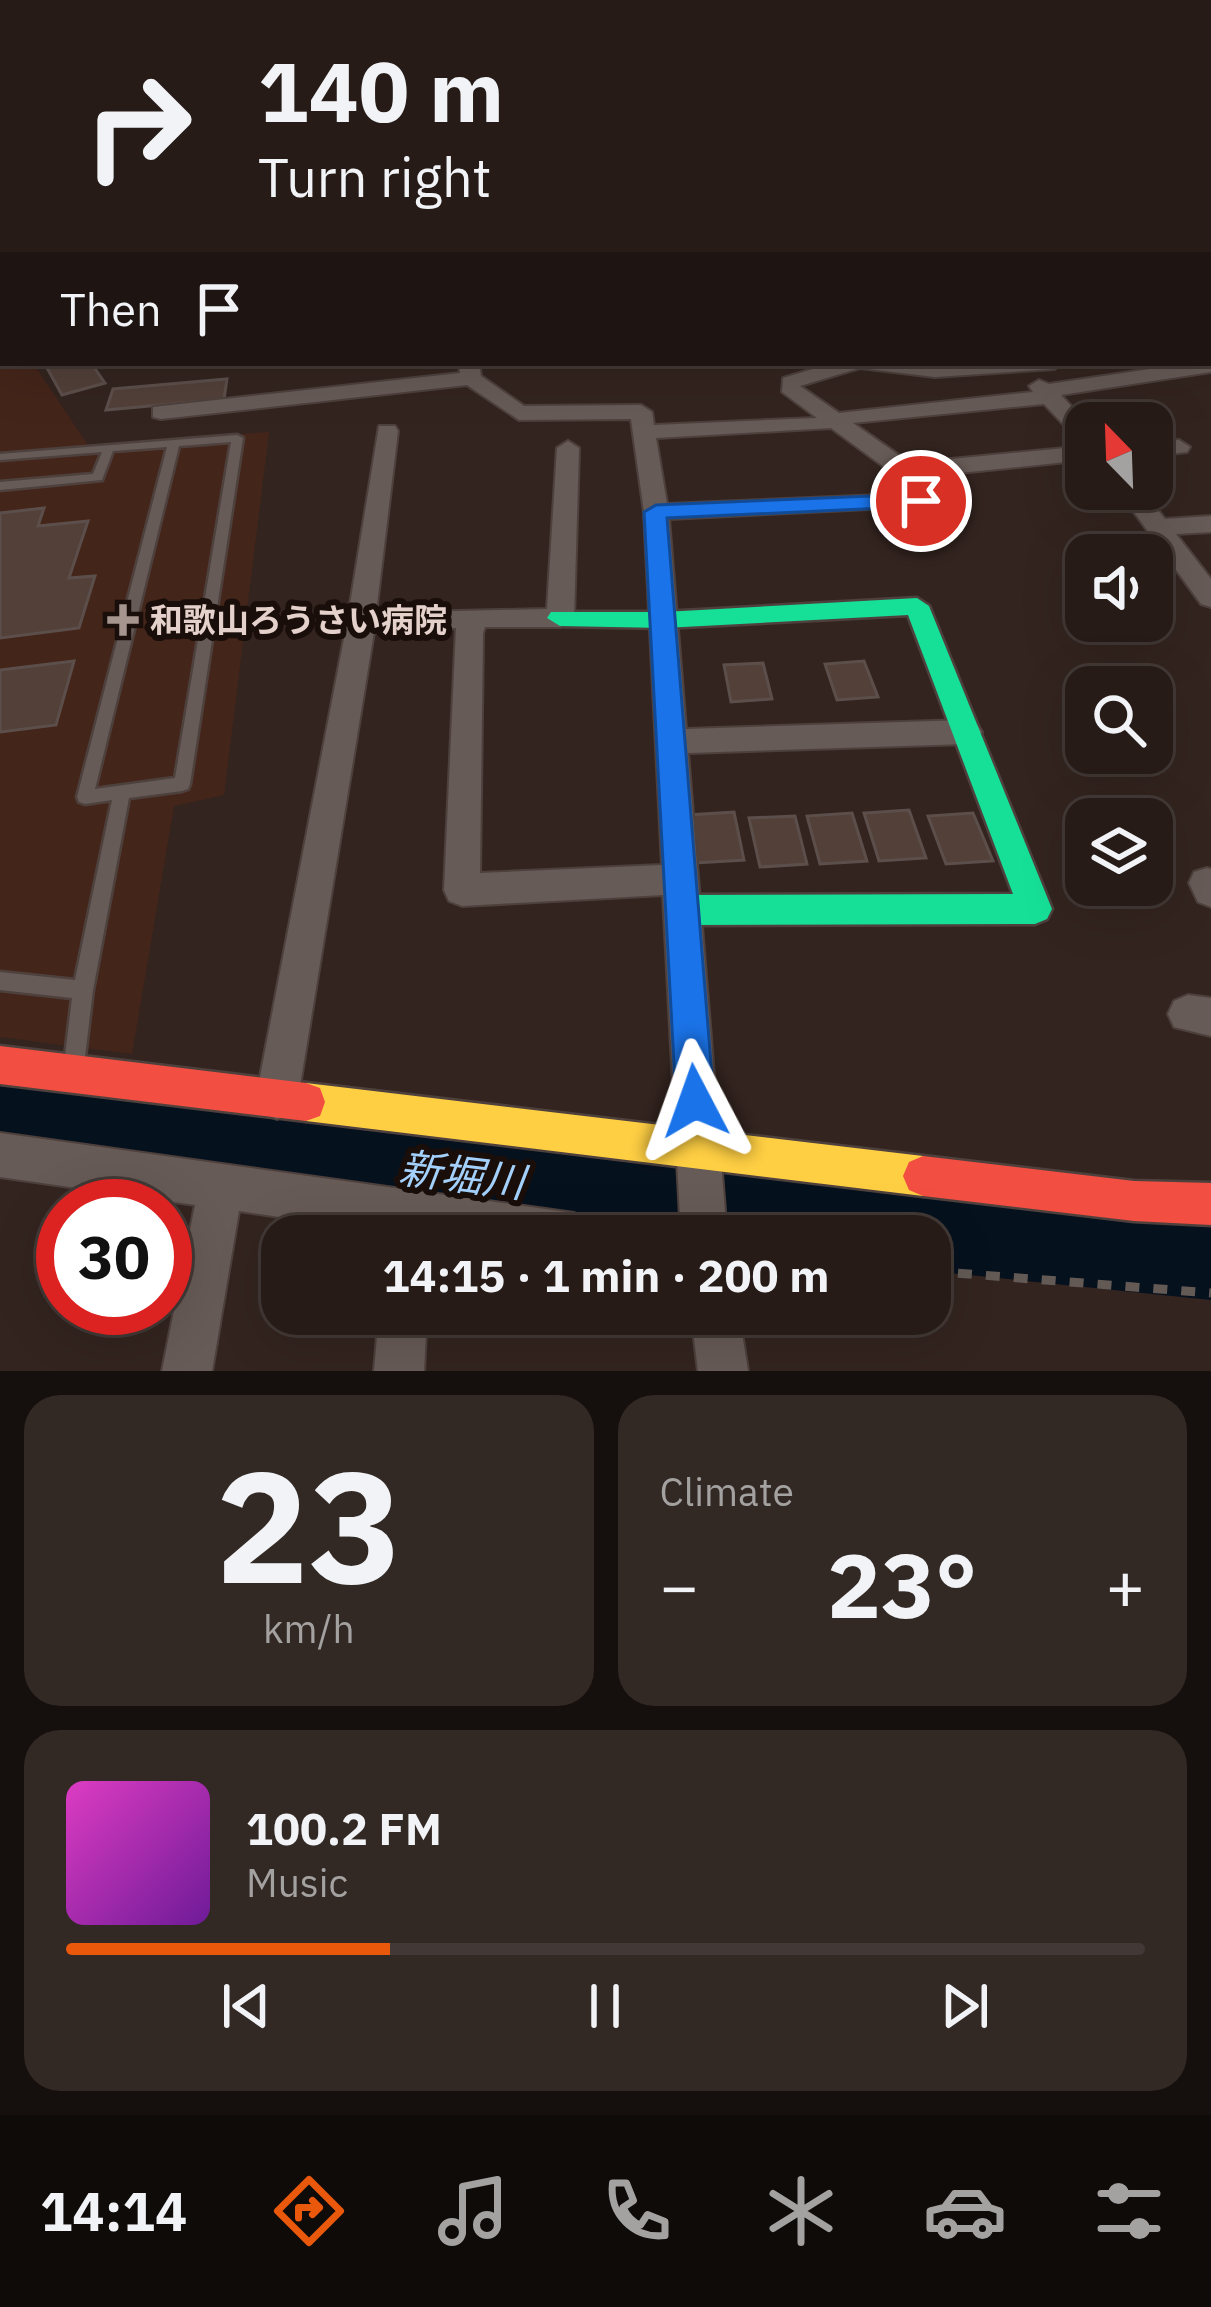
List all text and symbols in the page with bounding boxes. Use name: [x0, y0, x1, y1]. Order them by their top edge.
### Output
text: 140 m: [258, 36, 504, 145]
icon: right: [60, 48, 216, 204]
text: Turn right: [258, 142, 492, 212]
icon: arrive: [186, 276, 252, 342]
text: Then: [60, 280, 162, 338]
north arrow: [1065, 402, 1173, 510]
map controls: [1065, 402, 1173, 906]
pin: [870, 450, 972, 552]
icon: arrive: [888, 468, 954, 534]
button: sound: [1065, 534, 1173, 642]
place label: 和歌山ろうさい病院: [150, 598, 447, 641]
marker: 和歌山ろうさい病院: [107, 604, 139, 636]
button: search: [1065, 666, 1173, 774]
button: layers: [1065, 798, 1173, 906]
position arrow: [632, 1038, 758, 1164]
water label: 新堀川: [396, 1140, 532, 1210]
speed limit sign: 30: [36, 1179, 192, 1335]
text: 14:15 · 1 min · 200 m: [383, 1246, 829, 1304]
text: 23: [215, 1423, 402, 1626]
text: Climate: [660, 1466, 794, 1517]
text: 23°: [827, 1526, 977, 1643]
text: −: [660, 1542, 699, 1628]
text: +: [1105, 1542, 1145, 1628]
text: km/h: [263, 1603, 355, 1654]
text: 100.2 FM: [246, 1799, 442, 1857]
text: Music: [246, 1857, 348, 1908]
icon: previous: [213, 1973, 279, 2039]
icon: pause: [572, 1973, 638, 2039]
icon: next: [932, 1973, 998, 2039]
icon: directions: [267, 2169, 351, 2253]
icon: music: [431, 2169, 515, 2253]
icon: phone: [595, 2169, 679, 2253]
icon: climate: [759, 2169, 843, 2253]
icon: car: [923, 2169, 1007, 2253]
icon: filters: [1087, 2169, 1171, 2253]
text: 14:14: [40, 2176, 187, 2246]

